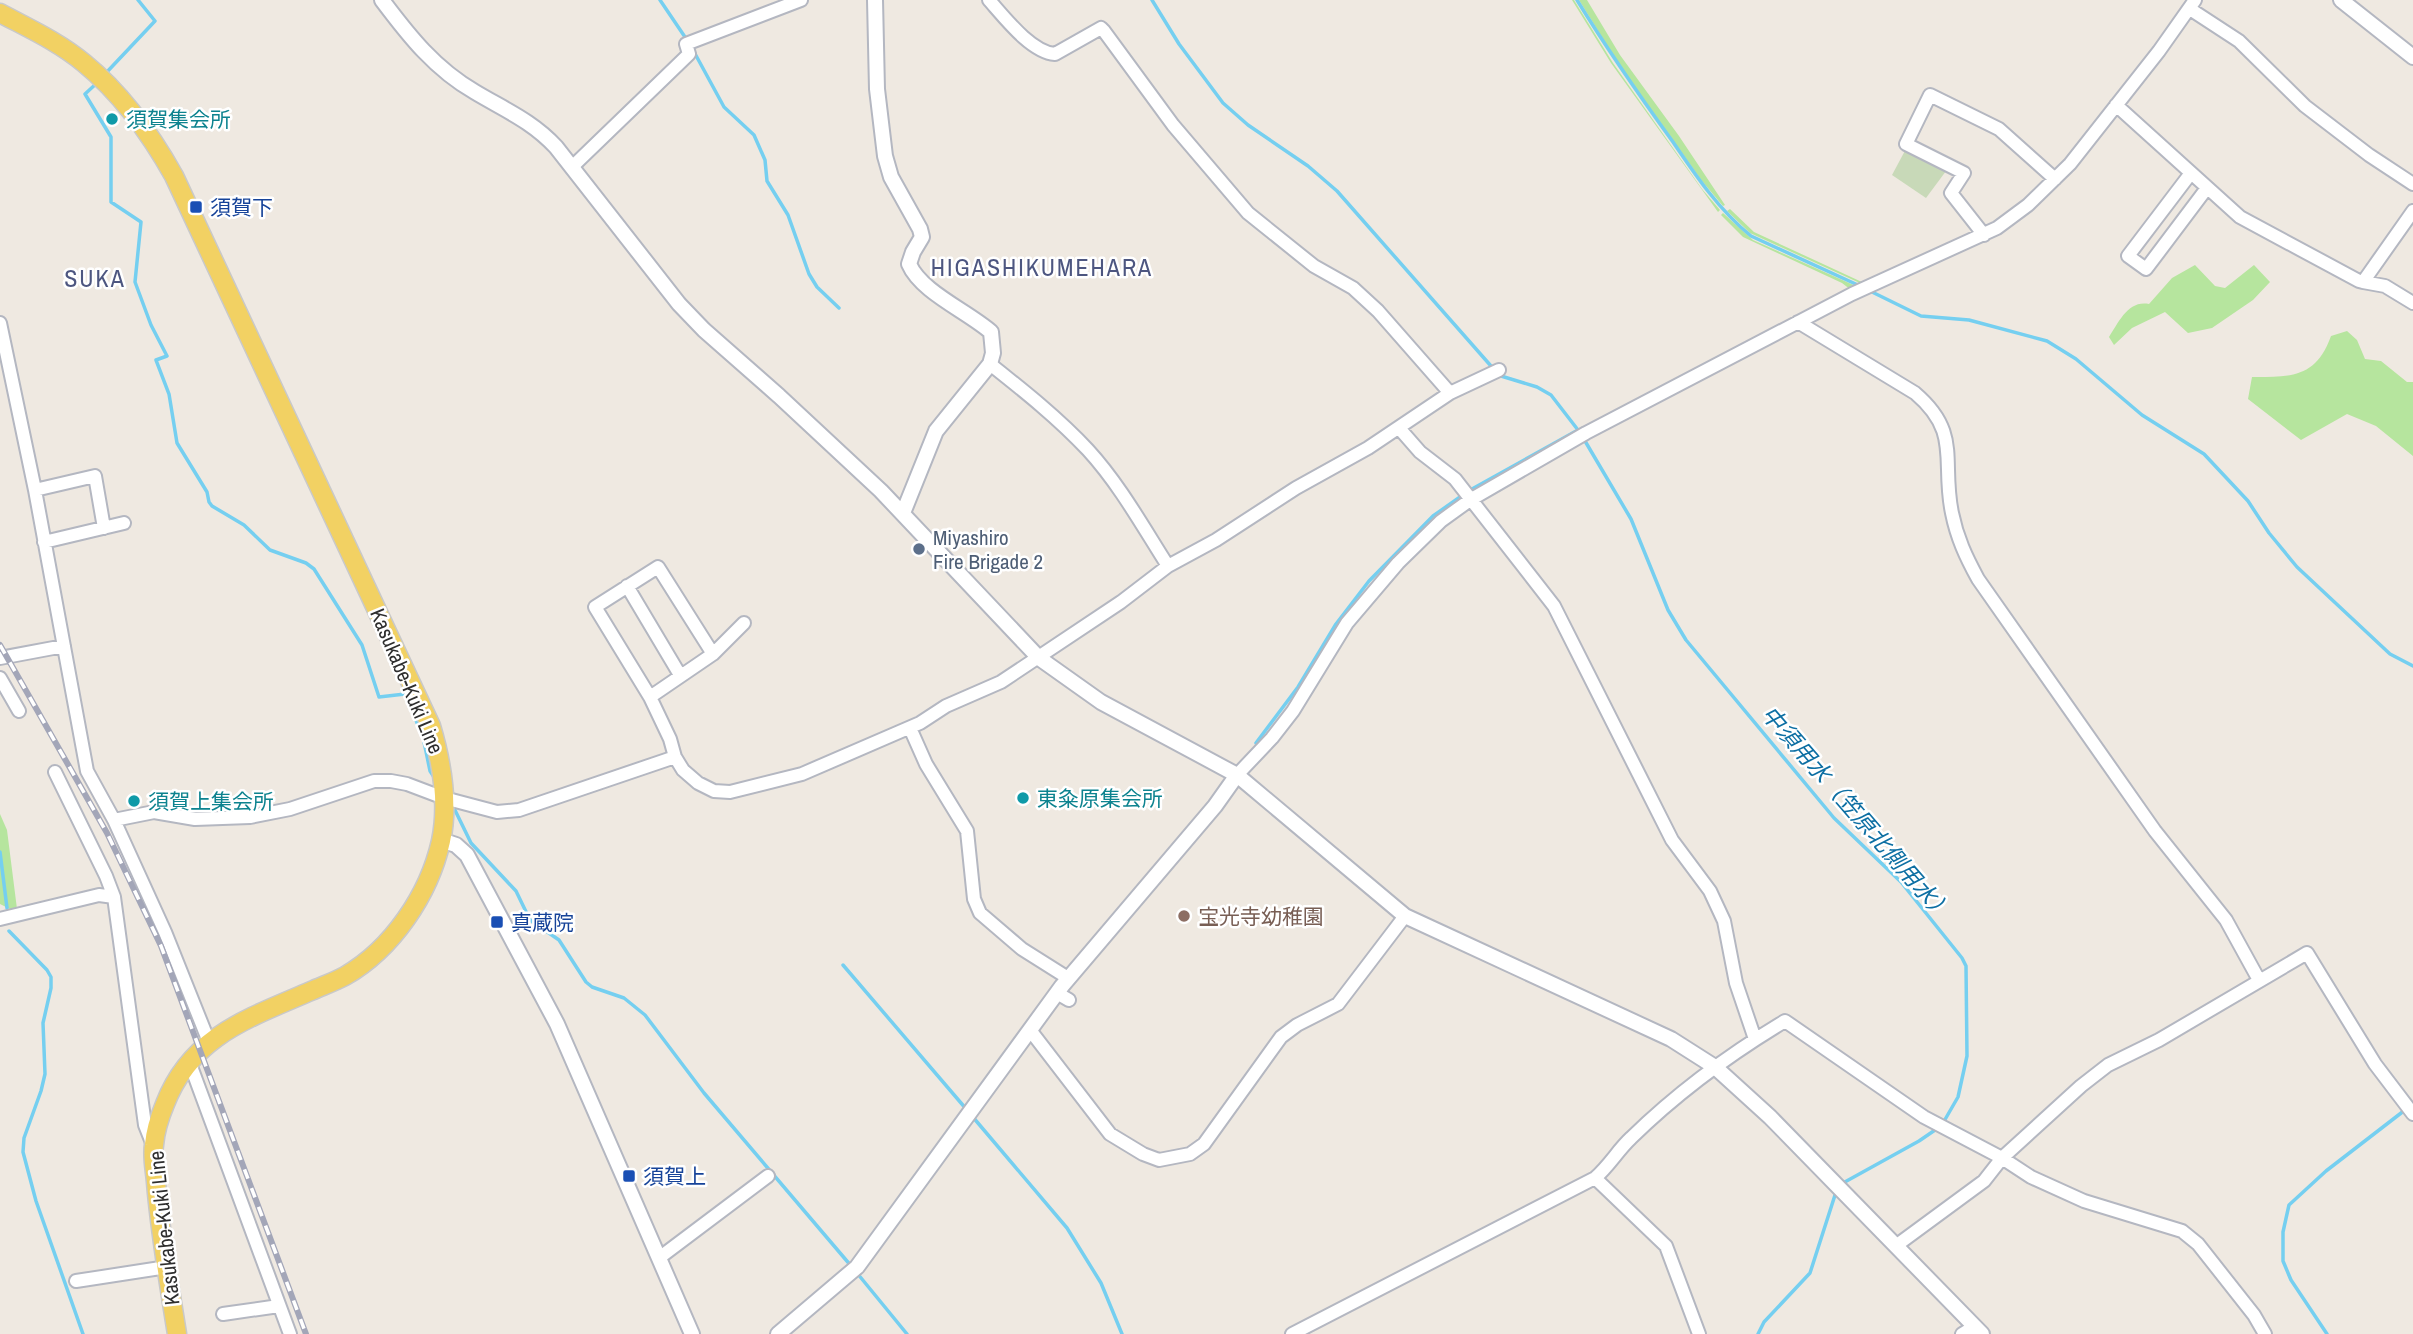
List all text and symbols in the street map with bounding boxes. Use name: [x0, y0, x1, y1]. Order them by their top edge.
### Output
place label: 須賀集会所: [126, 105, 231, 134]
marker: 須賀集会所: [104, 111, 120, 127]
place label: 須賀下: [210, 193, 273, 222]
marker: 須賀下: [188, 199, 204, 215]
district label: HIGASHIKUMEHARA: [931, 251, 1153, 283]
district label: SUKA: [64, 262, 126, 294]
place label: Miyashiro Fire Brigade 2: [933, 523, 1043, 576]
marker: Miyashiro Fire Brigade 2: [911, 541, 927, 557]
street label: Kasukabe-Kuki Line: [363, 604, 451, 758]
water label: 中須用水（笠原北側用水）: [1755, 699, 1959, 927]
place label: 東粂原集会所: [1037, 784, 1163, 813]
place label: 須賀上集会所: [148, 787, 274, 816]
marker: 東粂原集会所: [1015, 790, 1031, 806]
marker: 須賀上集会所: [126, 793, 142, 809]
place label: 宝光寺幼稚園: [1198, 902, 1324, 931]
place label: 真蔵院: [511, 908, 574, 937]
marker: 宝光寺幼稚園: [1176, 908, 1192, 924]
marker: 真蔵院: [489, 914, 505, 930]
street label: Kasukabe-Kuki Line: [141, 1149, 187, 1307]
place label: 須賀上: [643, 1162, 706, 1191]
marker: 須賀上: [621, 1168, 637, 1184]

